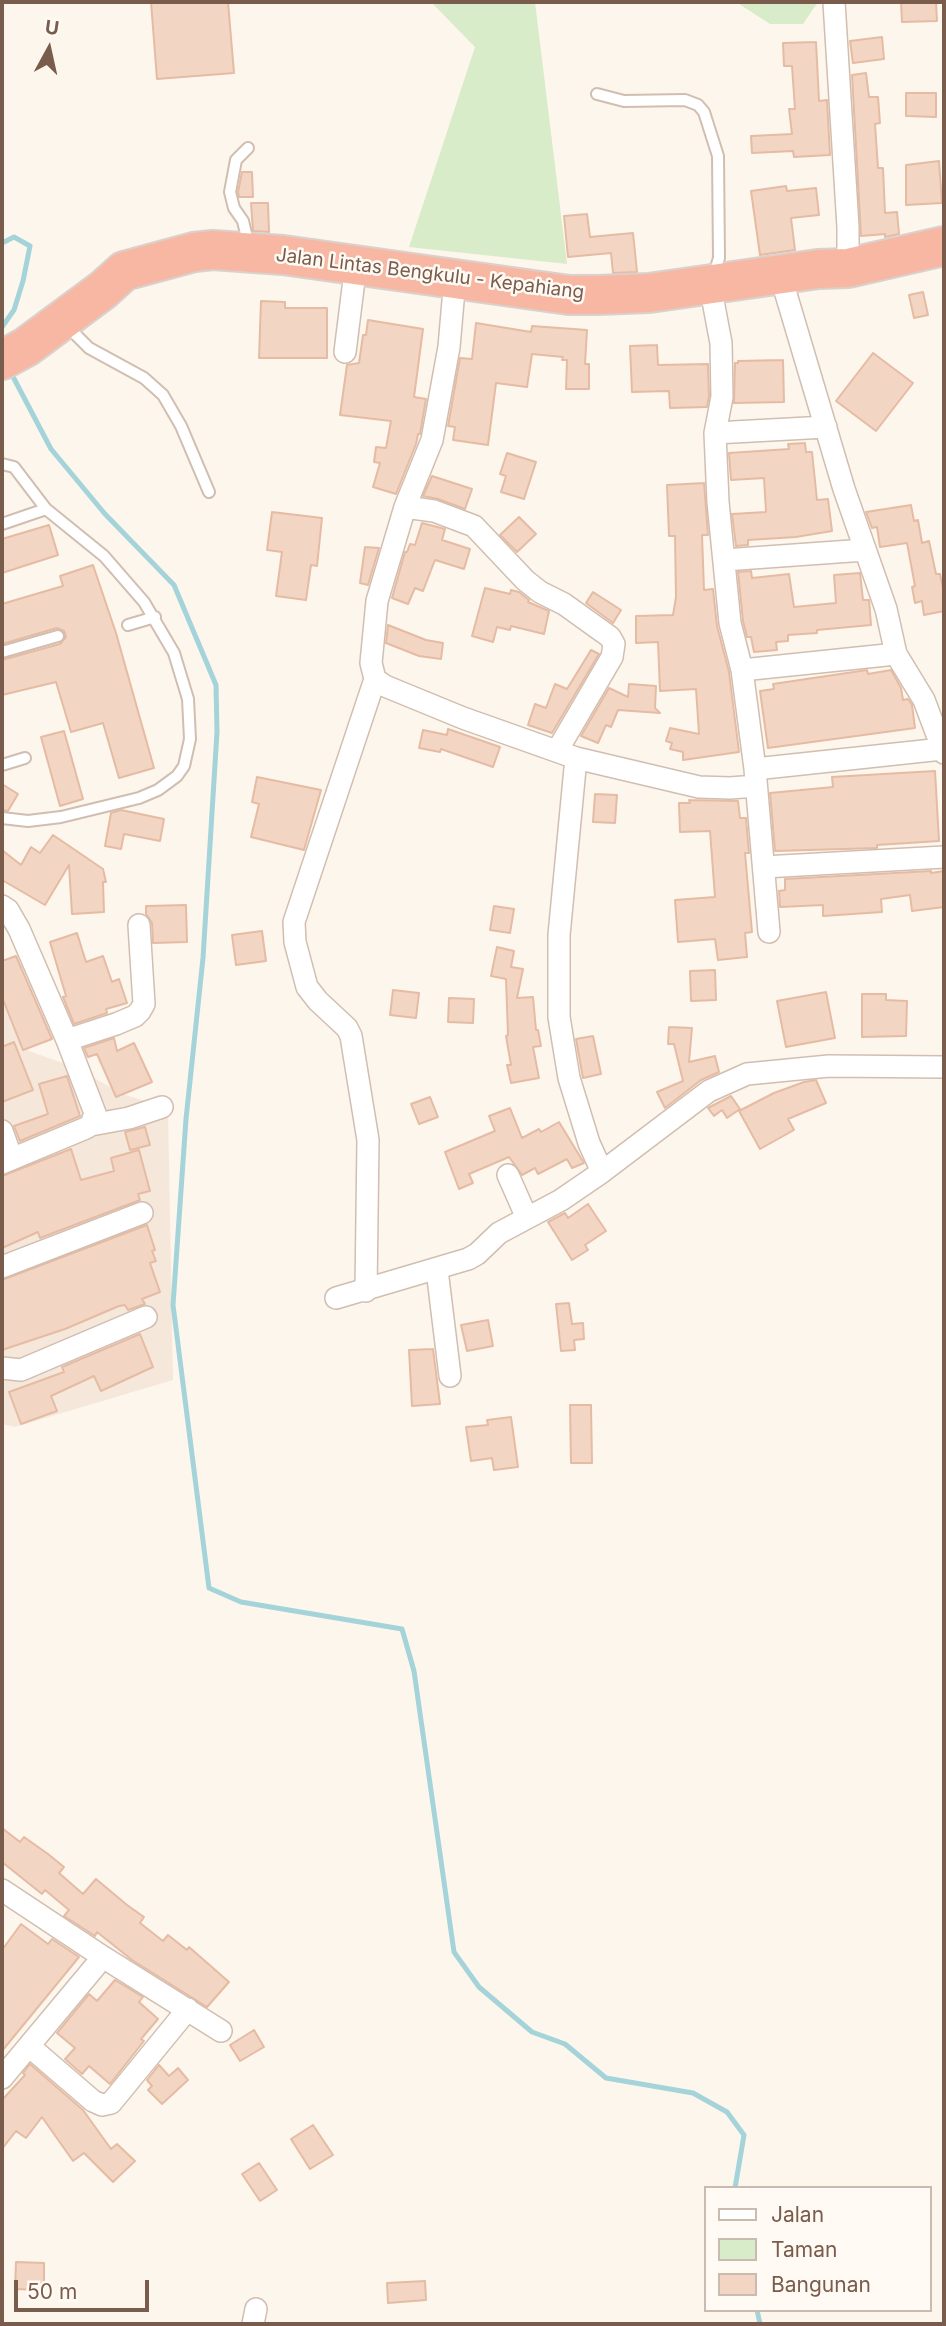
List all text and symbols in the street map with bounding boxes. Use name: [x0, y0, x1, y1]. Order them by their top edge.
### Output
north arrow: [14, 14, 84, 84]
text: U: [43, 15, 60, 40]
street label: Jalan Lintas Bengkulu - Kepahiang: [274, 244, 586, 304]
legend: [704, 2186, 932, 2312]
text: Jalan: [771, 2202, 824, 2227]
text: Taman: [771, 2237, 837, 2262]
scale bar: [18, 2266, 152, 2310]
text: Bangunan: [771, 2272, 871, 2297]
text: 50 m: [27, 2279, 77, 2304]

